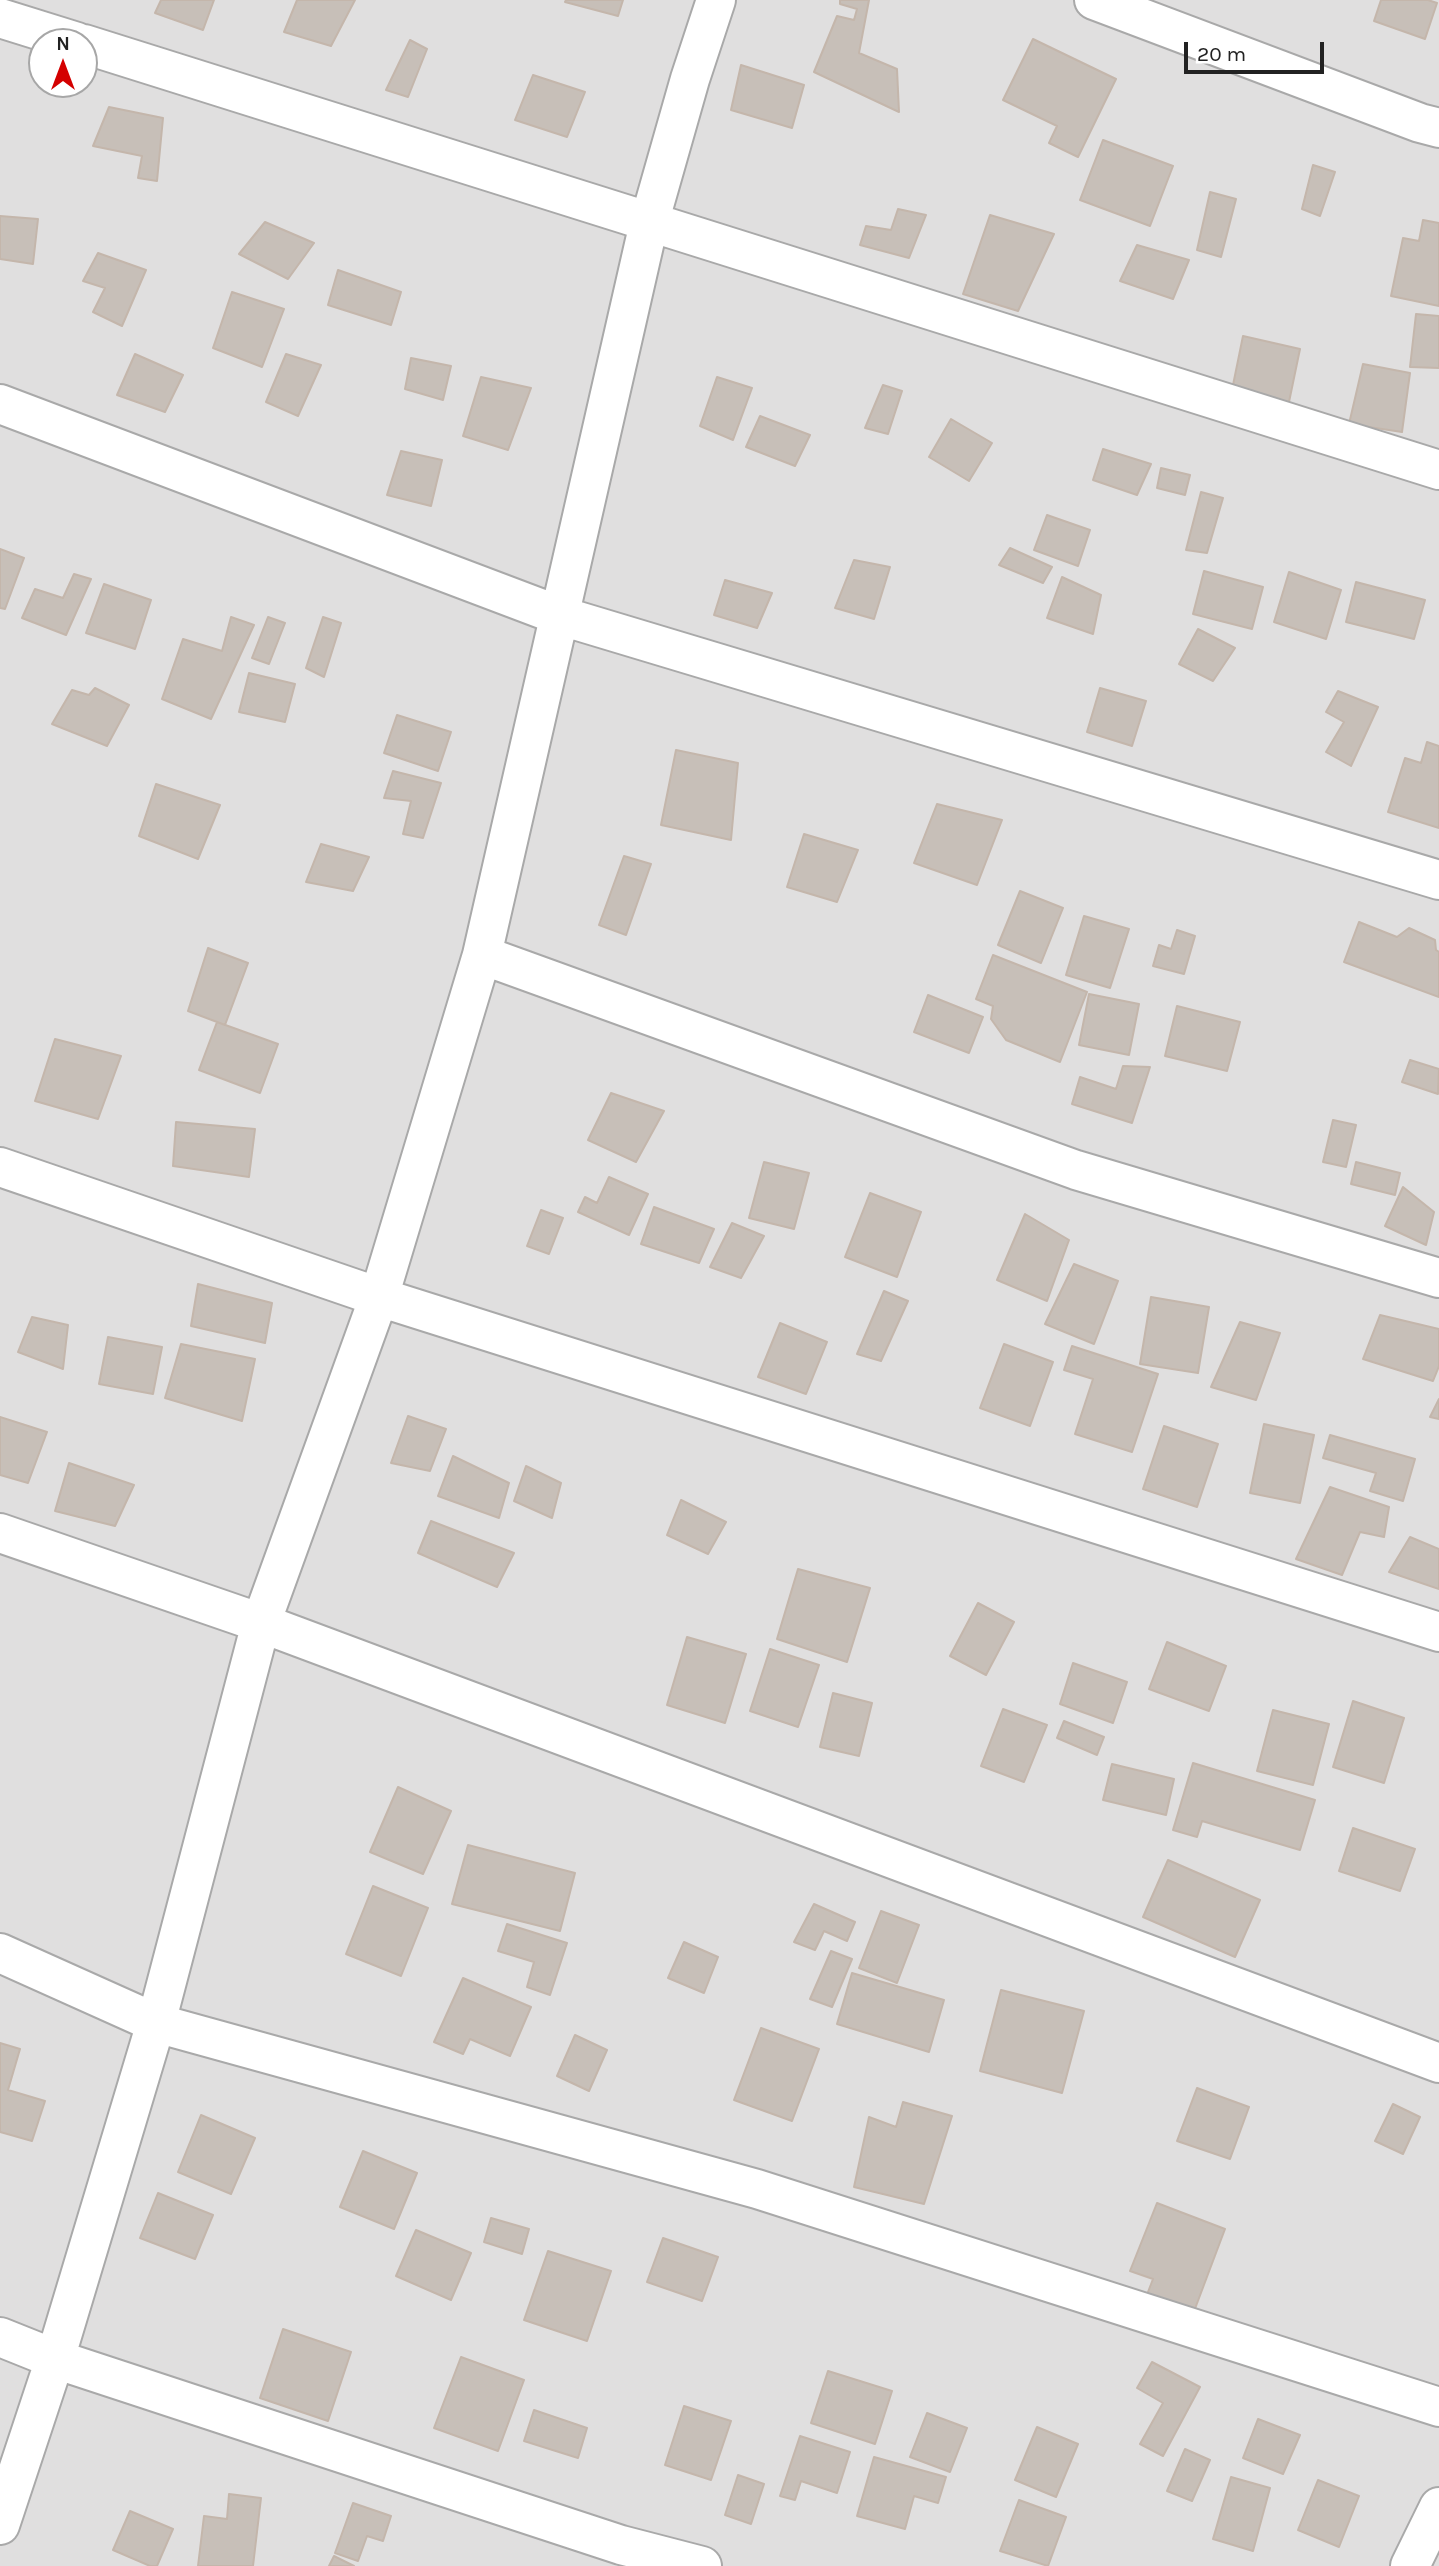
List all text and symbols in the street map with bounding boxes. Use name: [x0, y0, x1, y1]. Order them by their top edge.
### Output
north arrow: [28, 28, 98, 98]
scale bar: [1187, 28, 1327, 72]
text: N: [56, 33, 70, 55]
text: 20 m: [1197, 42, 1246, 66]

